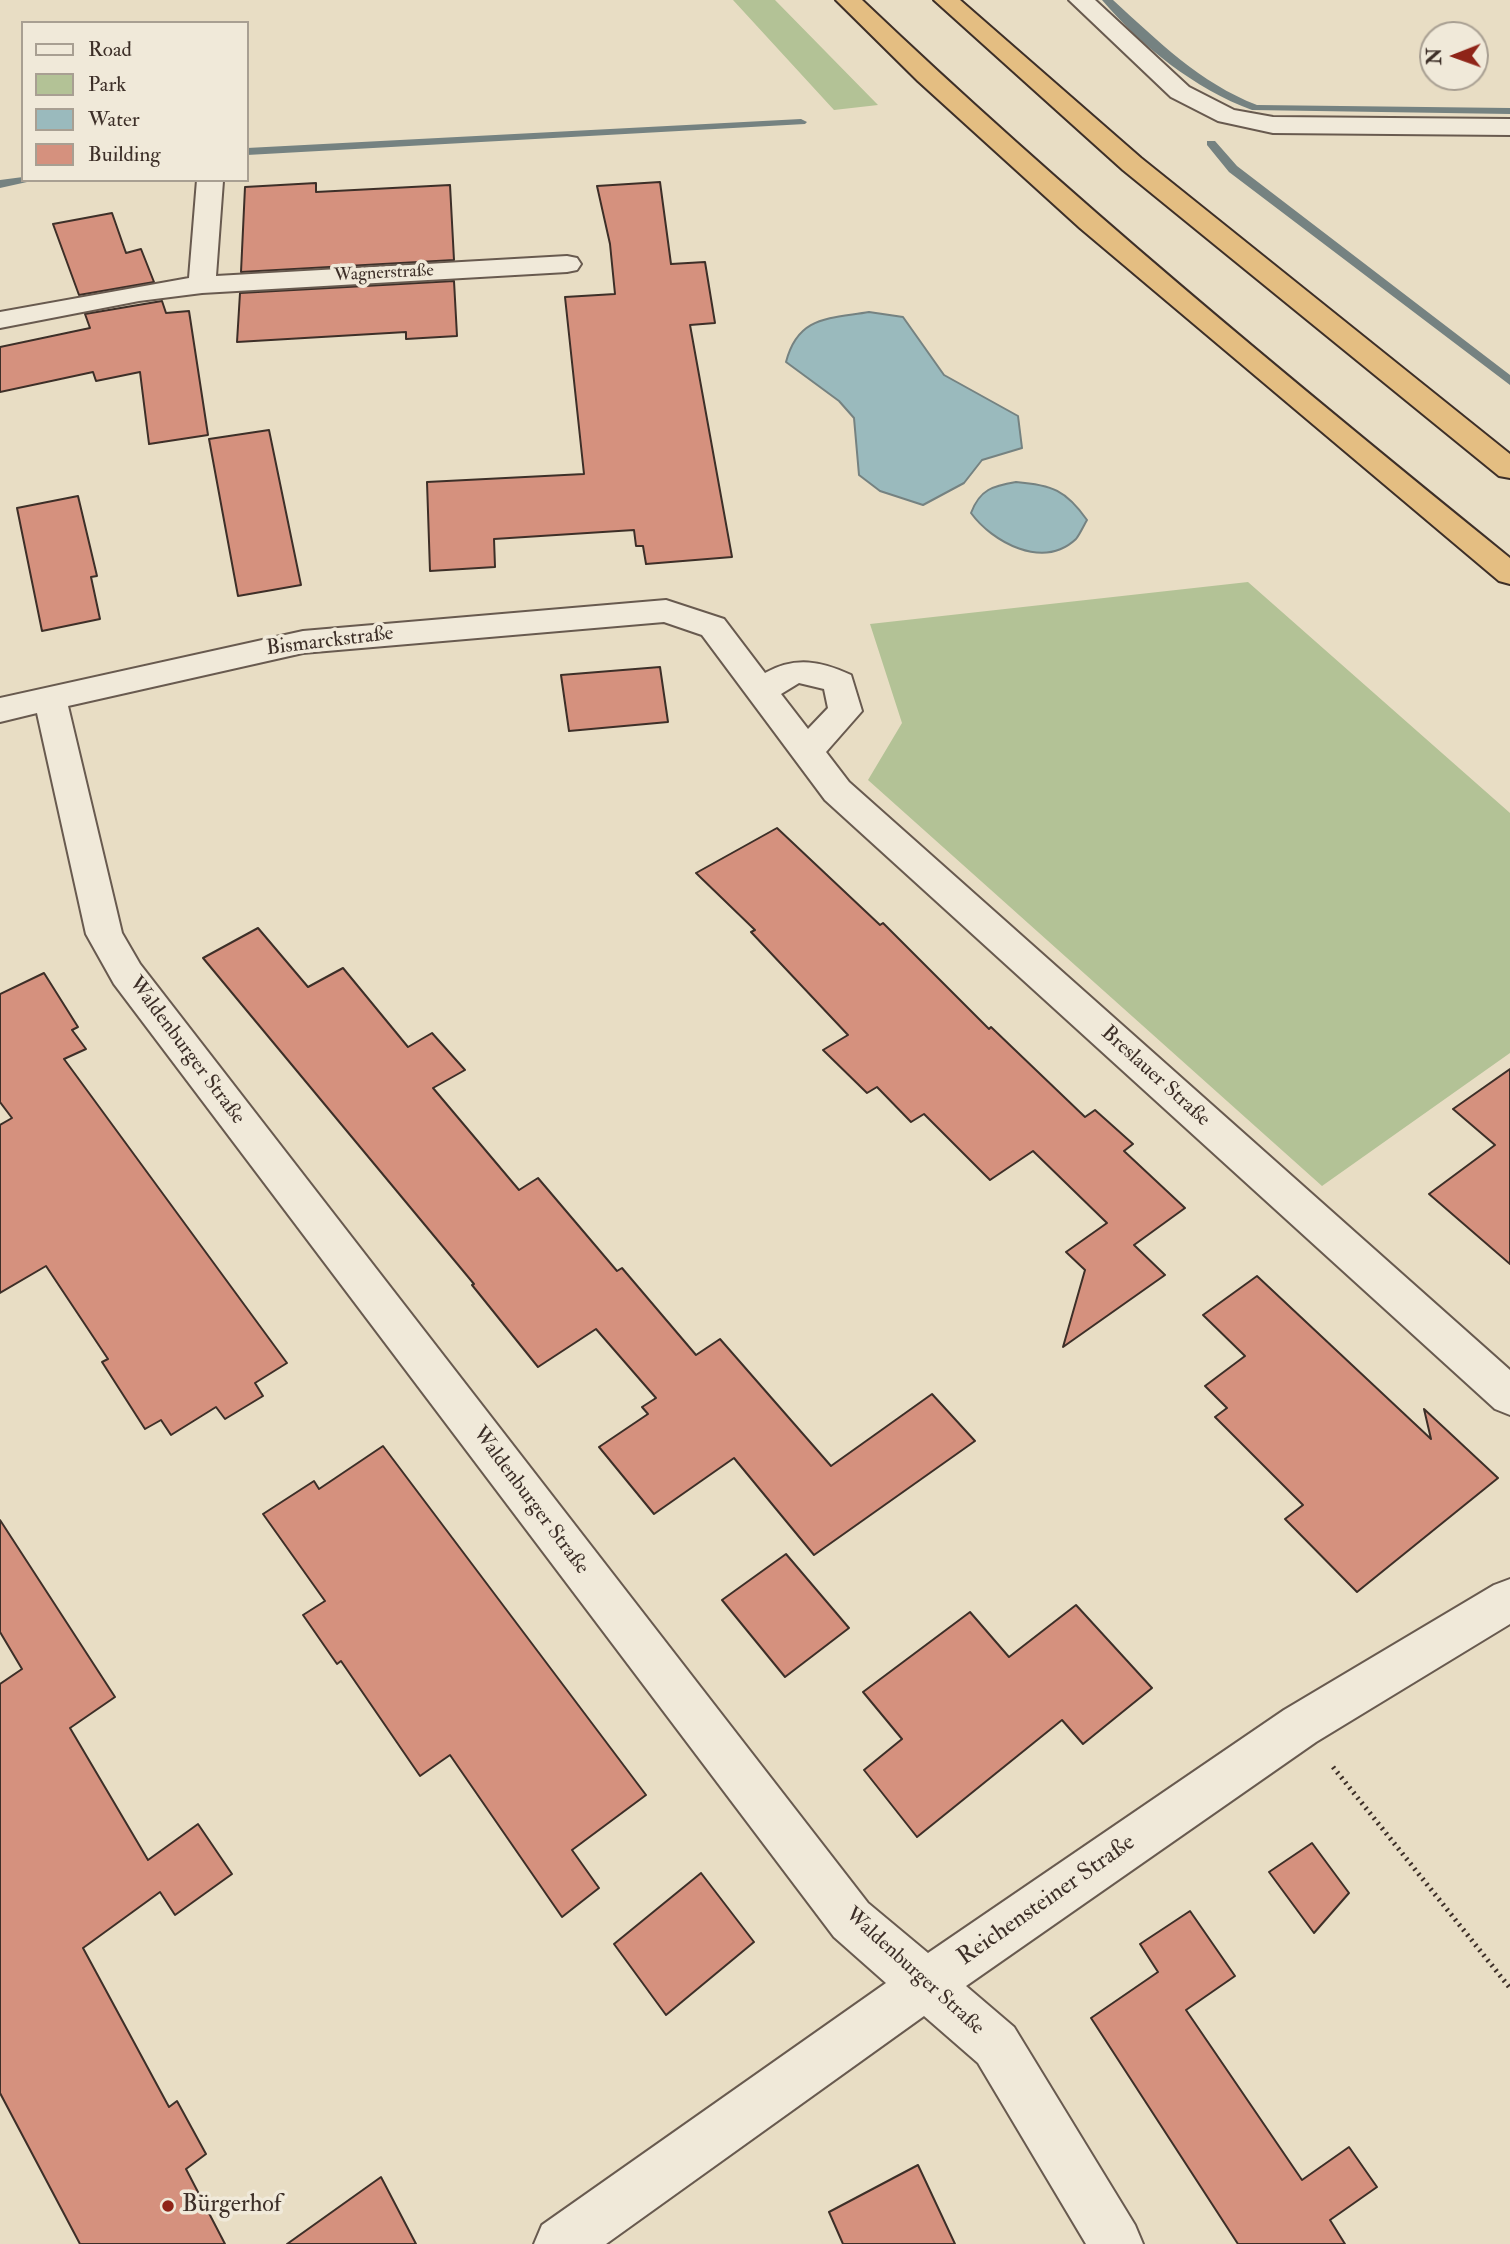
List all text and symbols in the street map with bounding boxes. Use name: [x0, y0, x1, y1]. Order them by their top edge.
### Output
legend: [21, 21, 248, 182]
north arrow: [1419, 21, 1489, 91]
text: Road: [88, 36, 132, 63]
text: N: [1423, 48, 1447, 65]
text: Park: [88, 71, 126, 98]
text: Water: [88, 106, 140, 133]
text: Building: [88, 141, 161, 168]
street label: Wagnerstraße: [334, 261, 434, 287]
street label: Bismarckstraße: [265, 622, 395, 662]
street label: Waldenburger Straße: [122, 972, 250, 1130]
street label: Breslauer Straße: [1095, 1021, 1215, 1133]
street label: Waldenburger Straße: [466, 1422, 594, 1580]
street label: Reichensteiner Straße: [953, 1829, 1141, 1973]
street label: Waldenburger Straße: [839, 1903, 989, 2041]
place label: Bürgerhof: [182, 2192, 282, 2220]
marker: Bürgerhof: [160, 2198, 176, 2214]

